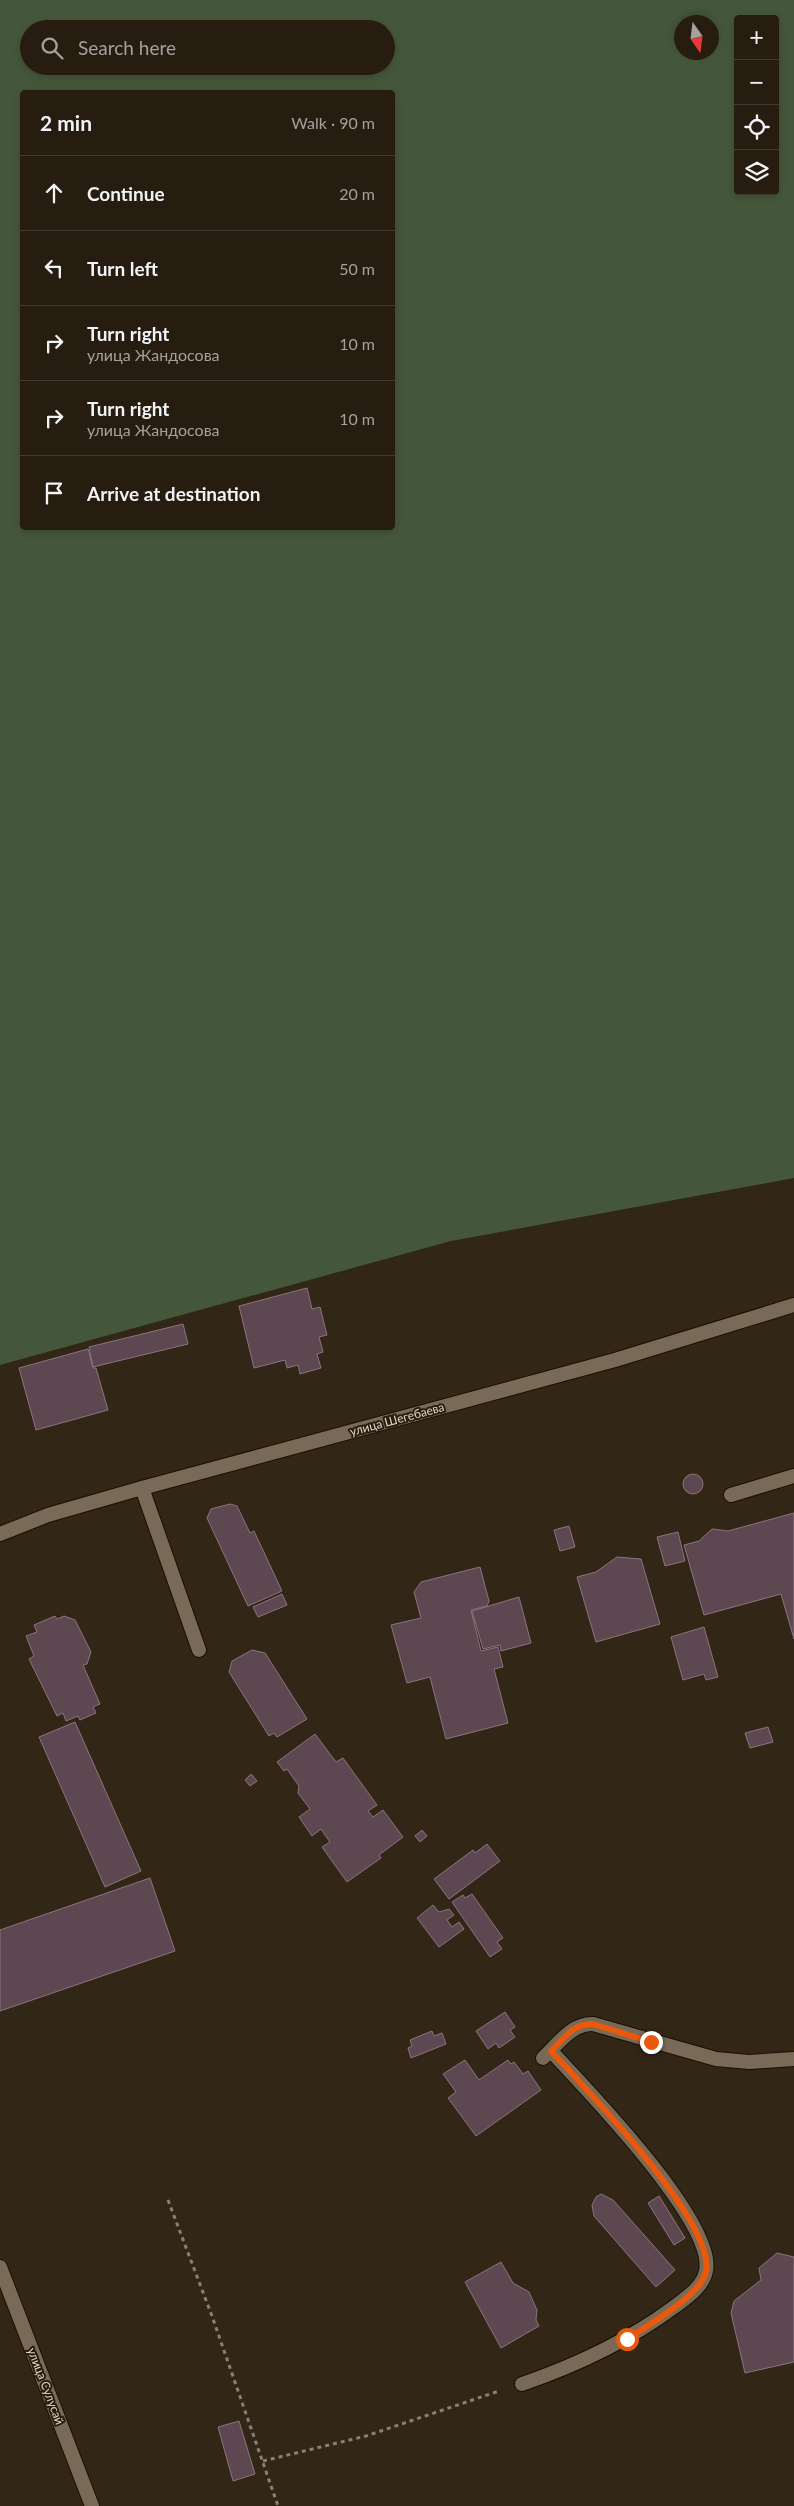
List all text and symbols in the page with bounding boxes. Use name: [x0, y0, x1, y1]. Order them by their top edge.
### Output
north arrow: [674, 15, 719, 60]
map controls: [734, 15, 779, 195]
button: +: [734, 15, 779, 60]
search box: [20, 20, 395, 75]
icon: search: [38, 34, 66, 62]
text: Search here: [78, 36, 176, 59]
button: −: [734, 60, 779, 105]
button: locate: [734, 105, 779, 150]
text: 2 min: [40, 110, 92, 135]
text: Walk · 90 m: [291, 113, 375, 132]
button: layers: [734, 150, 779, 195]
icon: ahead: [40, 179, 68, 207]
text: Continue: [87, 182, 165, 205]
text: 20 m: [339, 184, 375, 203]
icon: left: [40, 254, 68, 282]
text: Turn left: [87, 257, 158, 280]
text: 50 m: [339, 259, 375, 278]
text: Turn right: [87, 322, 169, 345]
icon: right: [40, 329, 68, 357]
text: 10 m: [339, 334, 375, 353]
text: улица Жандосова: [87, 345, 220, 364]
text: Turn right: [87, 397, 169, 420]
icon: right: [40, 404, 68, 432]
text: 10 m: [339, 409, 375, 428]
text: улица Жандосова: [87, 420, 220, 439]
icon: arrive: [40, 479, 68, 507]
text: Arrive at destination: [87, 482, 260, 505]
street label: улица Шегебаева: [348, 1399, 446, 1439]
route end: [640, 2031, 663, 2054]
route start: [616, 2328, 639, 2351]
street label: улица Сулусай: [24, 2346, 68, 2427]

